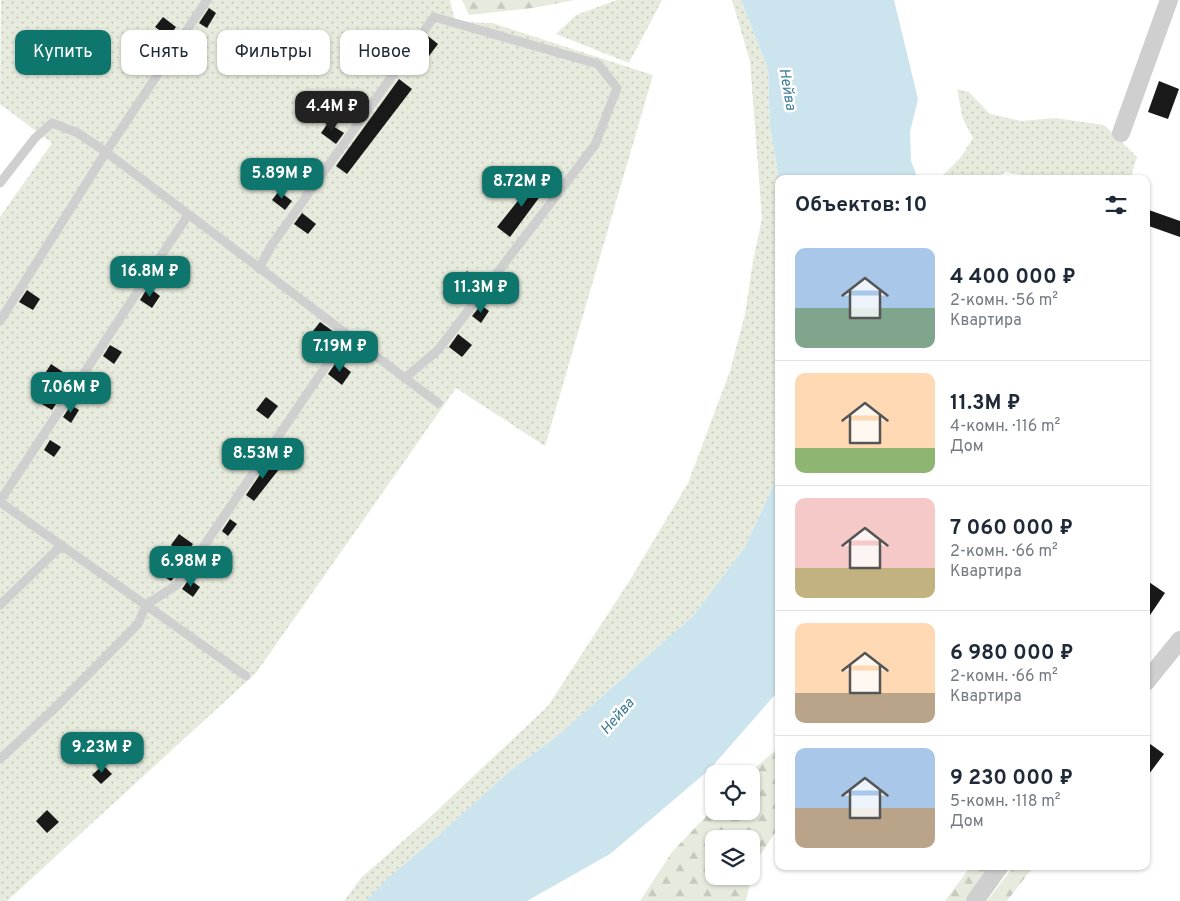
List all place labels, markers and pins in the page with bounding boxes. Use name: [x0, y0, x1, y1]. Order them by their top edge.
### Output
pin: 4.4M ₽: [291, 90, 373, 133]
pin: 5.89M ₽: [236, 158, 328, 200]
pin: 8.72M ₽: [476, 166, 568, 208]
pin: 16.8M ₽: [104, 256, 196, 298]
pin: 11.3M ₽: [435, 272, 527, 314]
pin: 7.19M ₽: [294, 330, 386, 373]
pin: 7.06M ₽: [25, 372, 117, 414]
pin: 8.53M ₽: [217, 438, 309, 480]
pin: 6.98M ₽: [145, 546, 237, 588]
pin: 9.23M ₽: [56, 732, 148, 774]

